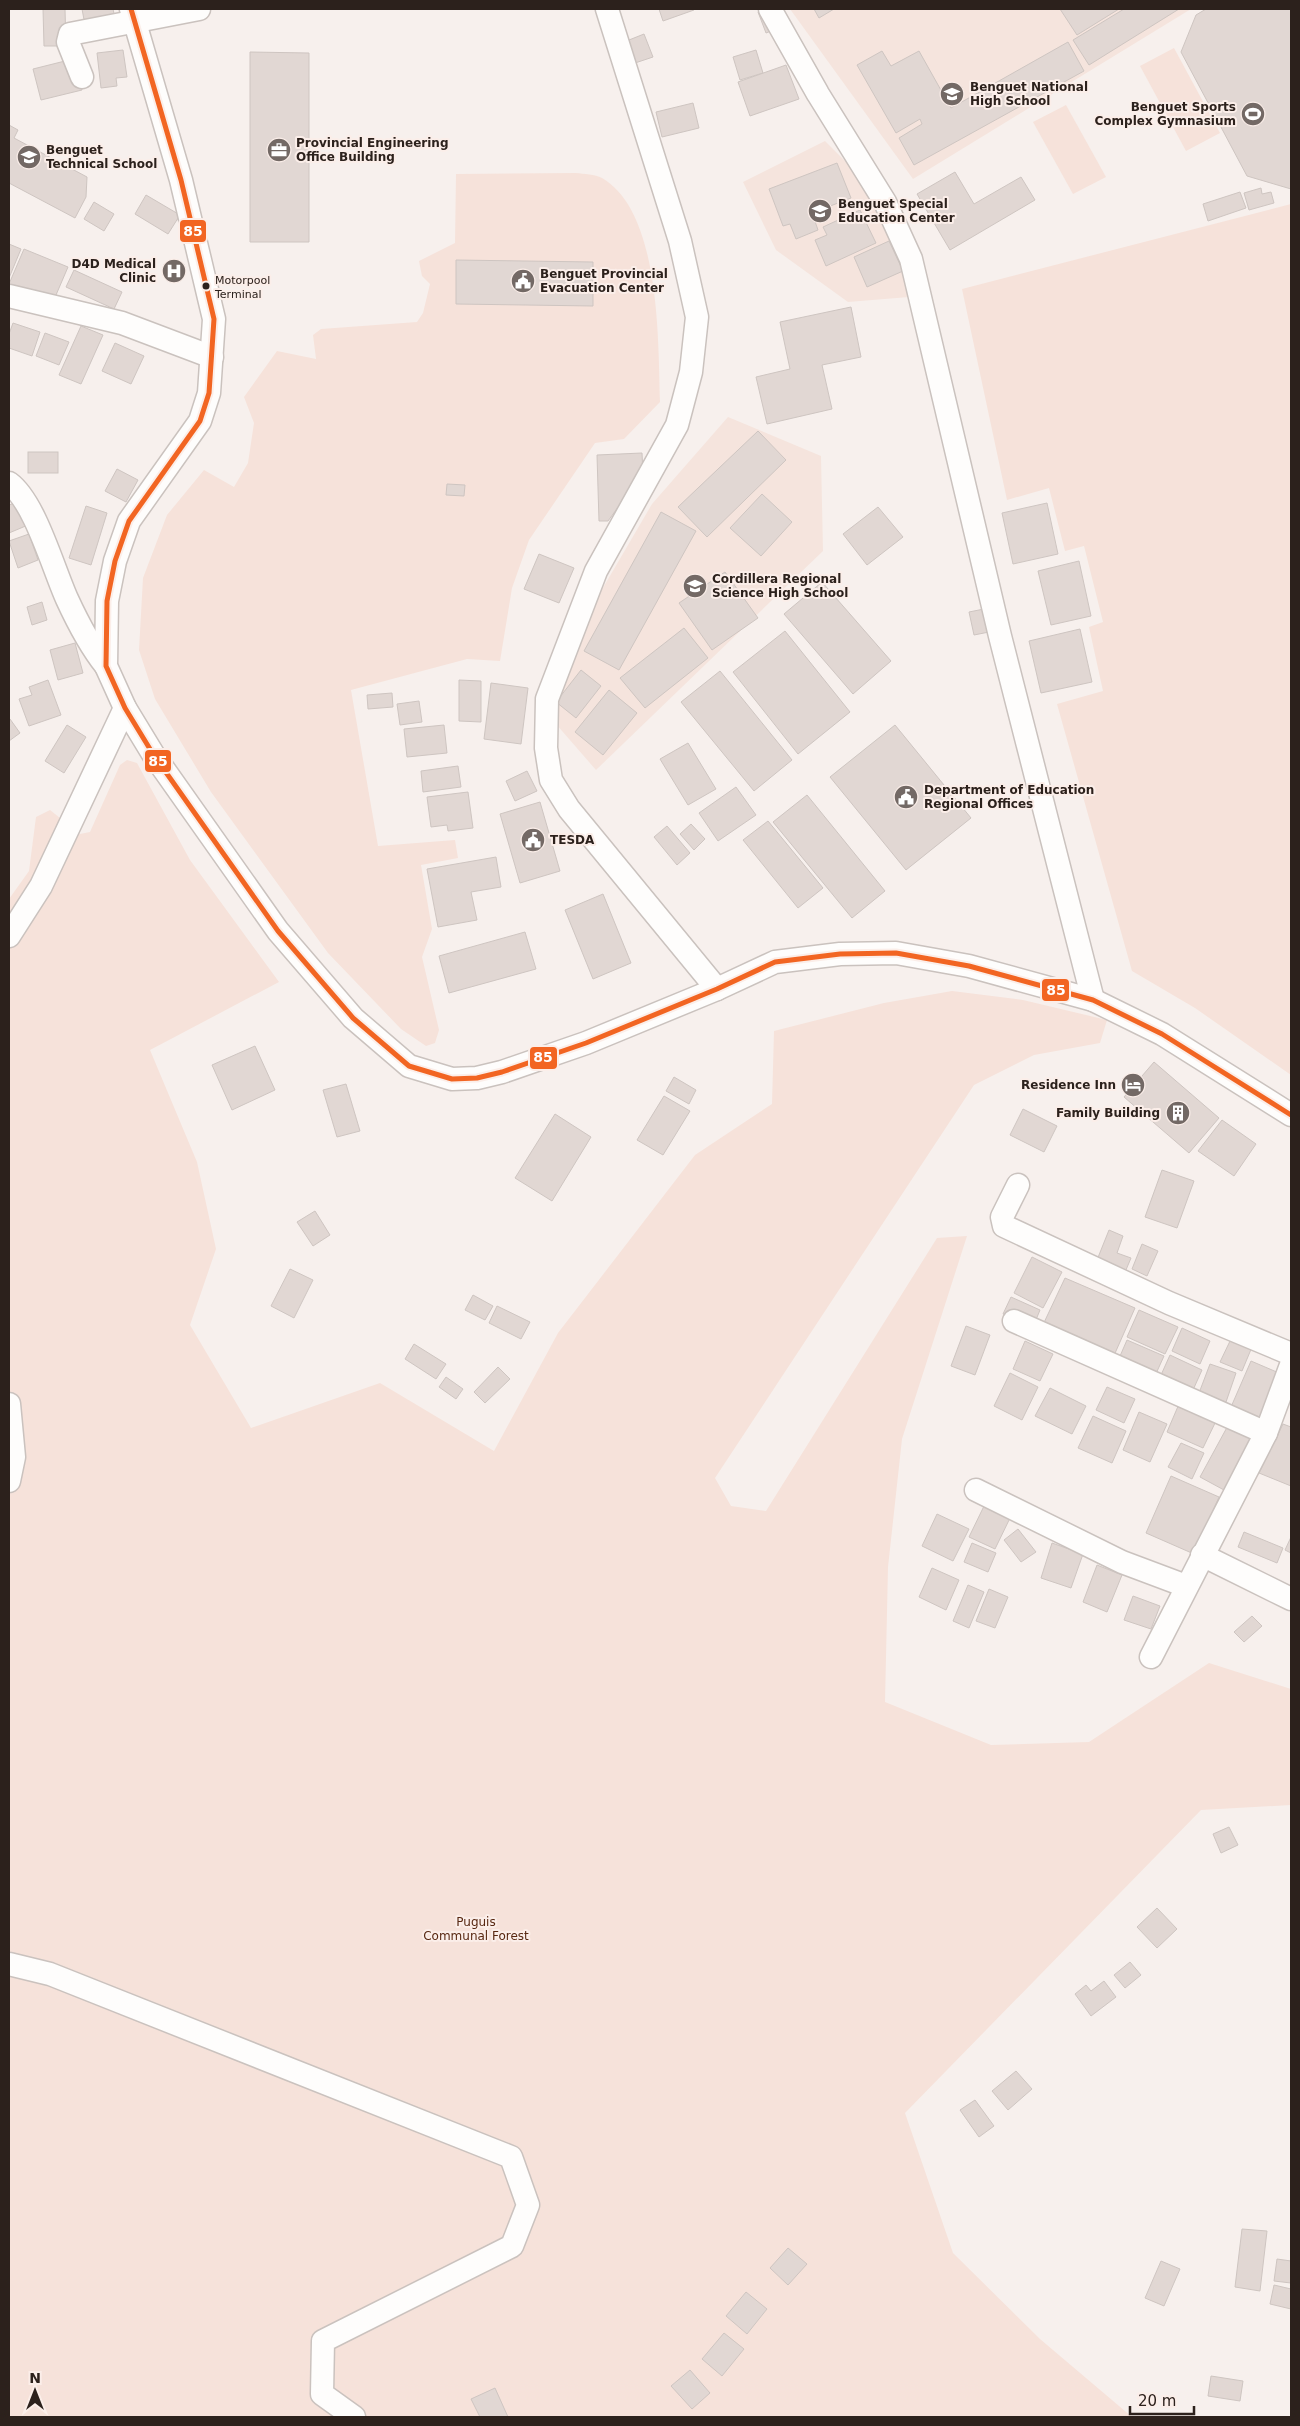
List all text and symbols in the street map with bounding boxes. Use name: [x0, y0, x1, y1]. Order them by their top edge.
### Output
place label: Benguet National High School: [970, 80, 1088, 108]
school or university icon: Benguet National High School: [939, 81, 965, 107]
place label: Benguet Sports Complex Gymnasium: [1095, 100, 1236, 128]
sports icon: Benguet Sports Complex Gymnasium: [1240, 101, 1266, 127]
place label: Provincial Engineering Office Building: [296, 136, 448, 164]
office icon: Provincial Engineering Office Building: [266, 137, 292, 163]
place label: Benguet Technical School: [46, 143, 157, 171]
school or university icon: Benguet Technical School: [16, 144, 42, 170]
place label: Benguet Special Education Center: [838, 197, 955, 225]
school or university icon: Benguet Special Education Center: [807, 198, 833, 224]
line badge: 85: [179, 219, 207, 243]
text: 85: [183, 223, 203, 239]
place label: D4D Medical Clinic: [71, 257, 156, 285]
hospital icon: D4D Medical Clinic: [161, 258, 187, 284]
place label: Benguet Provincial Evacuation Center: [540, 267, 668, 295]
public building icon: Benguet Provincial Evacuation Center: [510, 268, 536, 294]
place label: Motorpool Terminal: [214, 274, 270, 301]
marker: Motorpool Terminal: [201, 281, 211, 291]
place label: Cordillera Regional Science High School: [712, 572, 848, 600]
school or university icon: Cordillera Regional Science High School: [682, 573, 708, 599]
line badge: 85: [144, 749, 172, 773]
text: 85: [148, 753, 168, 769]
place label: Department of Education Regional Offices: [924, 783, 1094, 811]
public building icon: Department of Education Regional Offices: [893, 784, 919, 810]
public building icon: TESDA: [520, 827, 546, 853]
place label: TESDA: [550, 833, 595, 847]
line badge: 85: [1041, 978, 1070, 1002]
text: 85: [1046, 982, 1066, 998]
line badge: 85: [529, 1046, 558, 1070]
text: 85: [533, 1049, 553, 1065]
hotel icon: Residence Inn: [1120, 1072, 1146, 1098]
place label: Residence Inn: [1021, 1078, 1116, 1092]
building icon: Family Building: [1165, 1100, 1191, 1126]
place label: Family Building: [1056, 1106, 1160, 1120]
park label: Puguis Communal Forest: [423, 1915, 529, 1943]
north arrow: [10, 2366, 60, 2416]
text: N: [29, 2370, 41, 2386]
scale bar: [1130, 2384, 1194, 2416]
text: 20 m: [1138, 2392, 1176, 2410]

